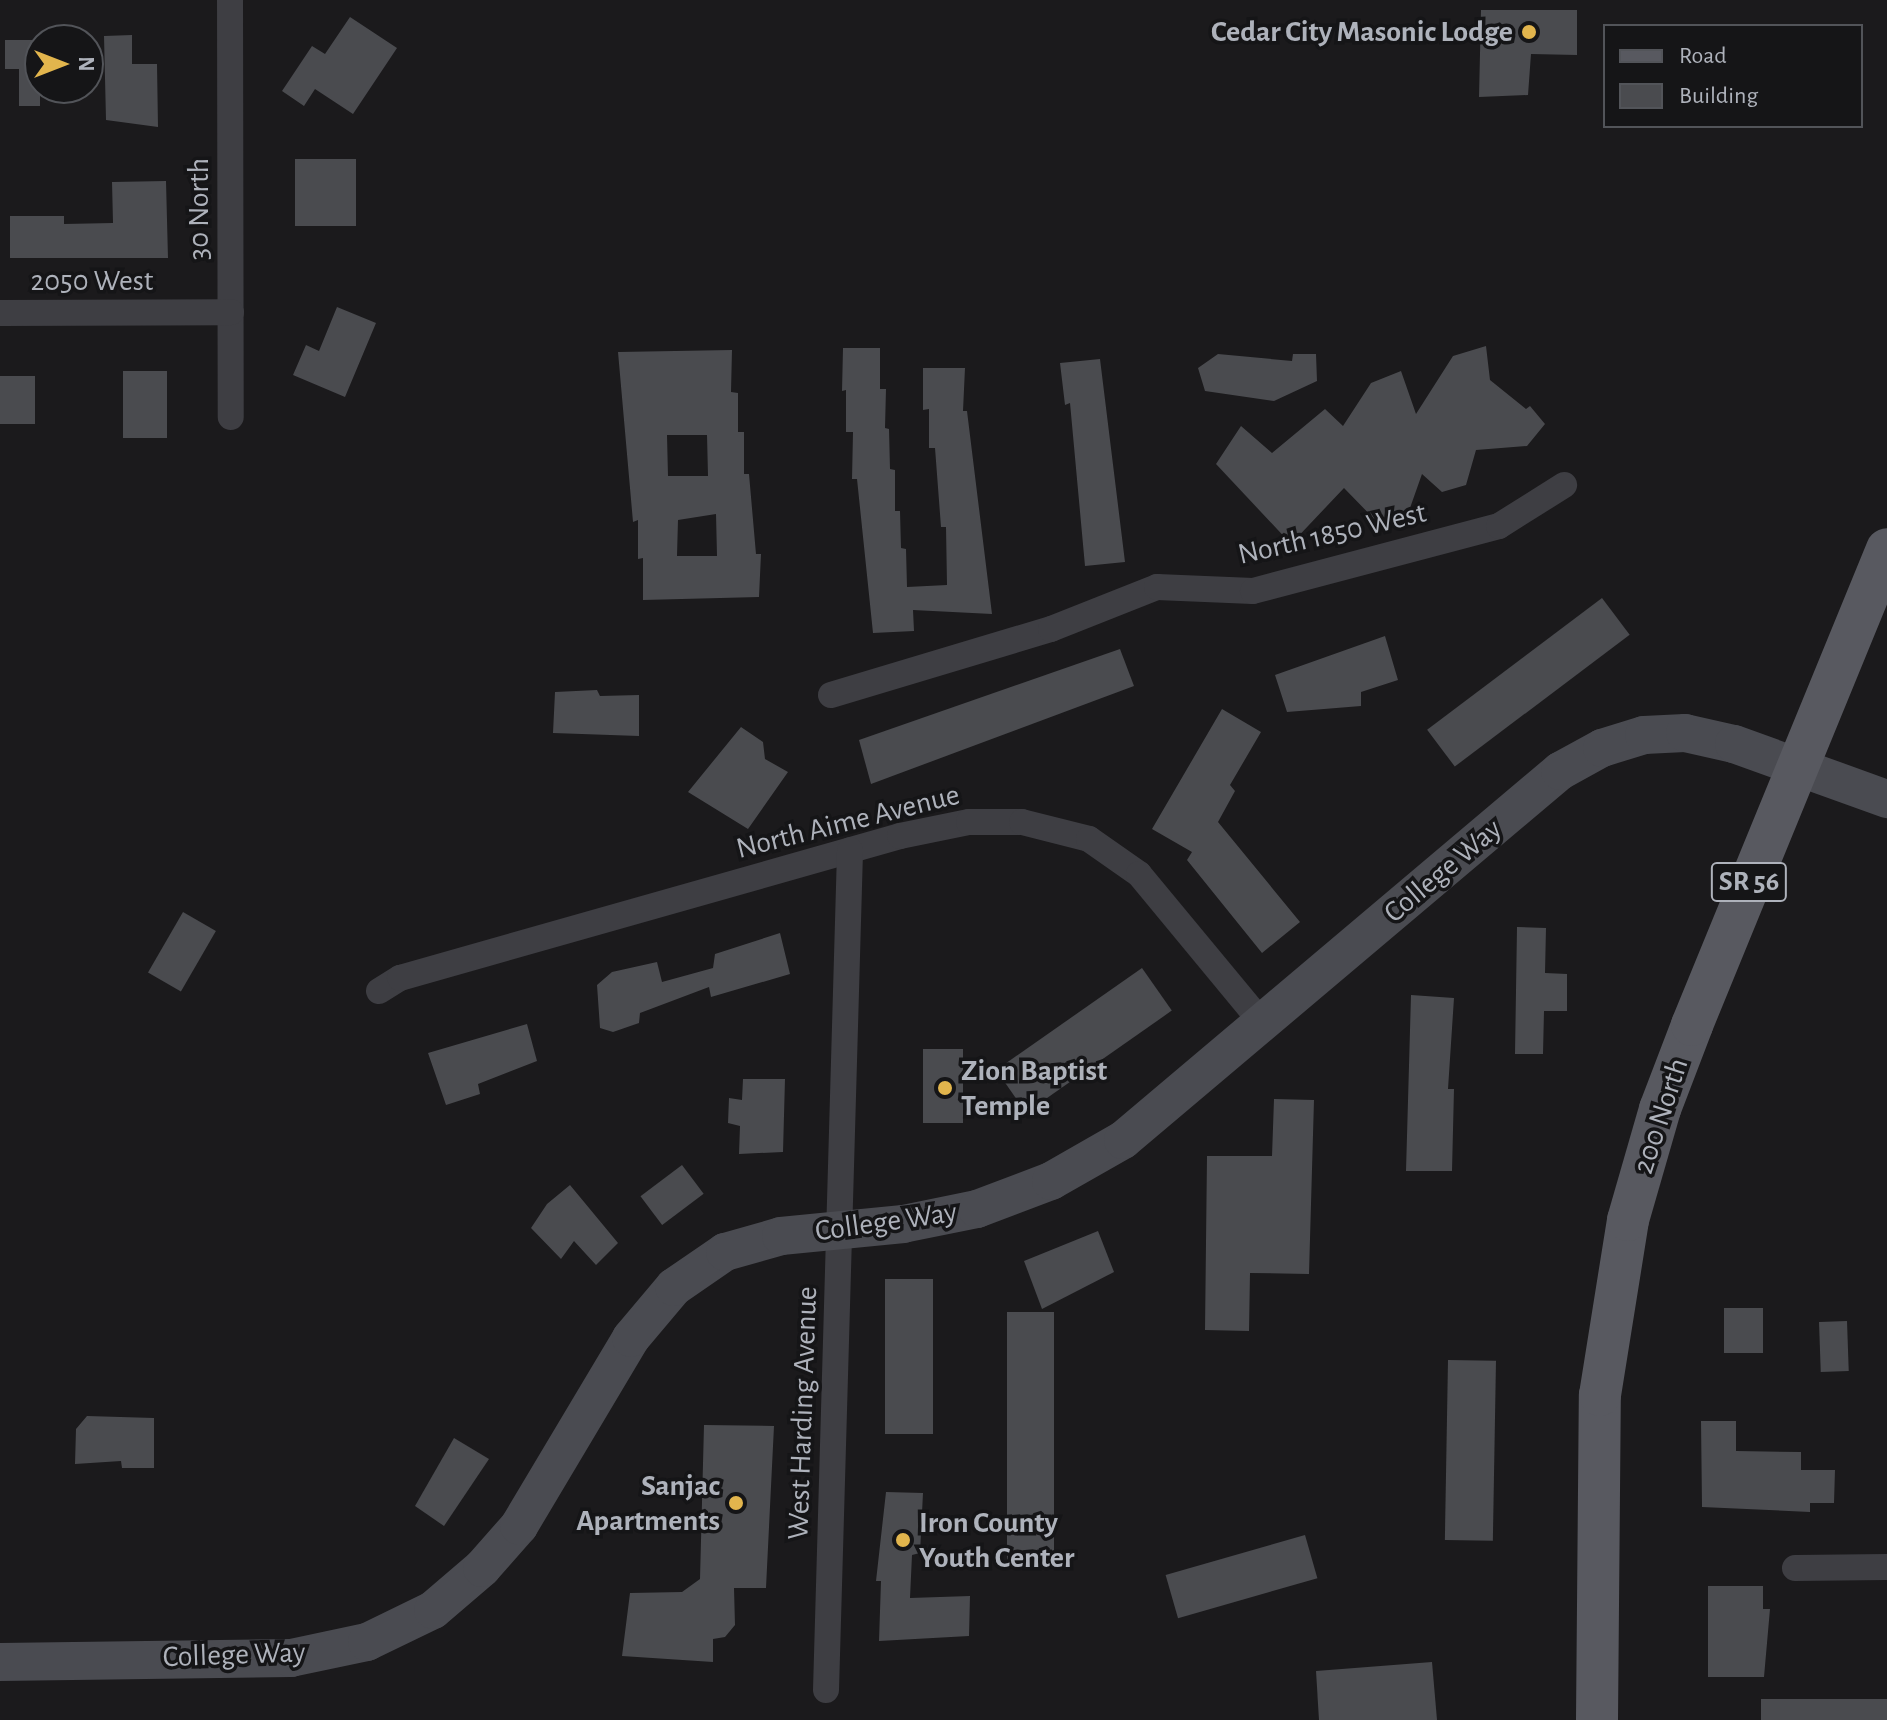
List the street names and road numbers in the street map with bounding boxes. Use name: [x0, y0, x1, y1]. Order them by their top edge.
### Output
street label: 30 North: [181, 158, 217, 260]
street label: 2050 West: [31, 263, 153, 299]
street label: North 1850 West: [1234, 495, 1430, 573]
street label: North Aime Avenue: [733, 777, 963, 867]
street label: College Way: [1377, 811, 1509, 931]
road number: SR 56: [1709, 858, 1789, 906]
street label: 200 North: [1625, 1054, 1697, 1178]
street label: College Way: [813, 1194, 959, 1250]
street label: West Harding Avenue: [781, 1286, 825, 1540]
street label: College Way: [162, 1635, 306, 1675]

